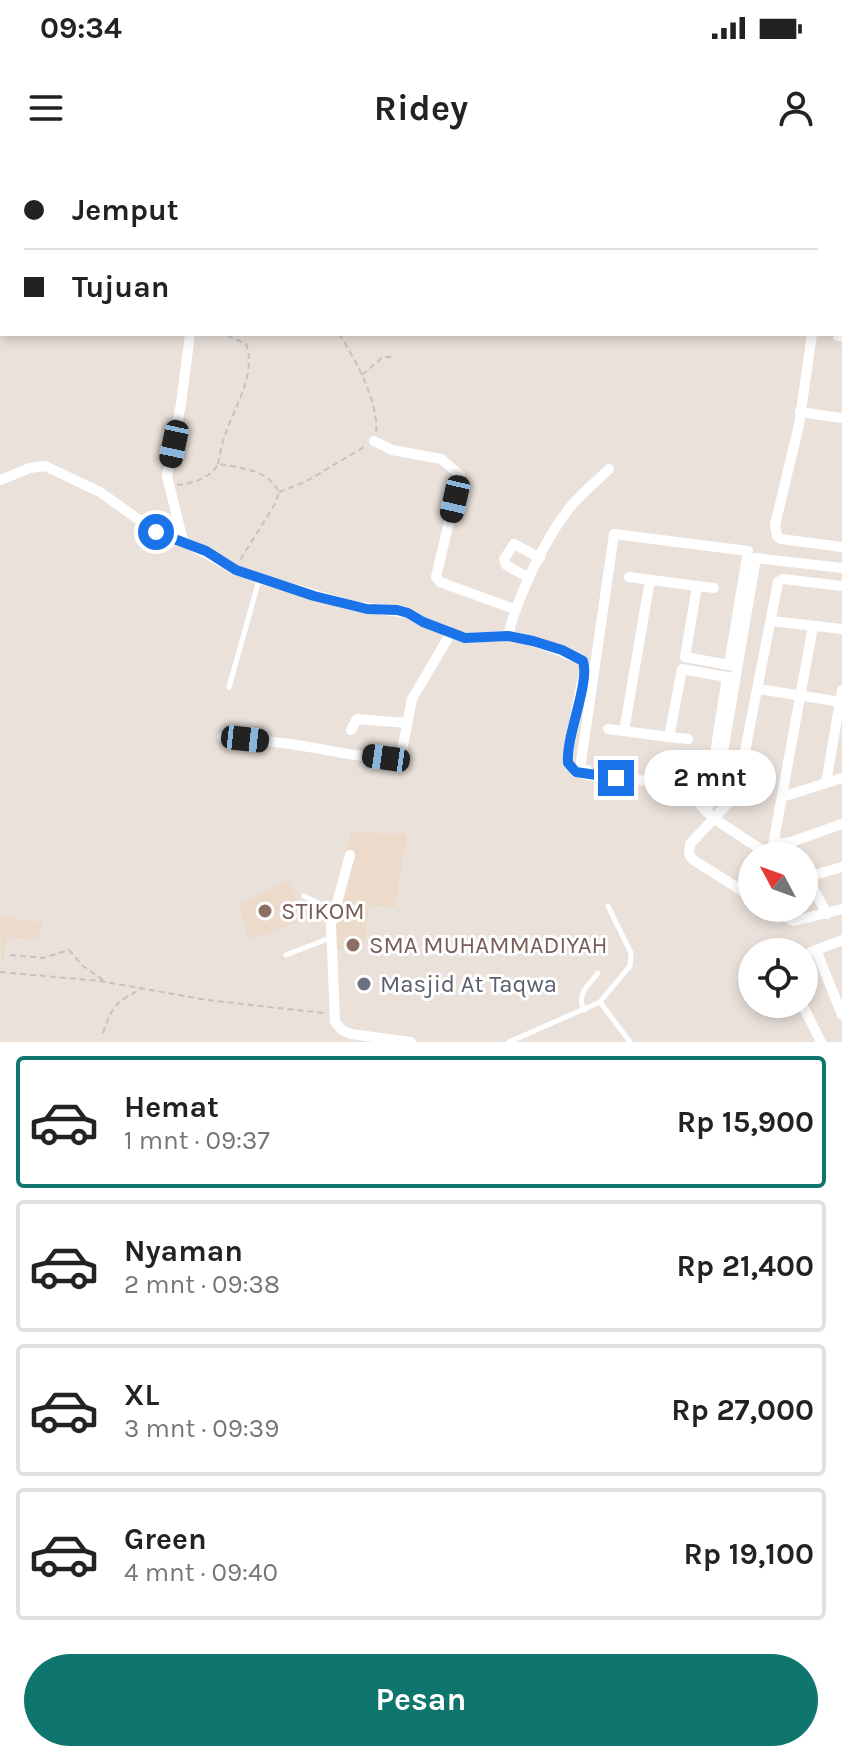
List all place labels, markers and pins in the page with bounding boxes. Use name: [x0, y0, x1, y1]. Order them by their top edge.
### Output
place label: STIKOM: [281, 897, 365, 925]
marker: STIKOM: [256, 902, 274, 920]
place label: SMA MUHAMMADIYAH: [369, 931, 608, 959]
marker: SMA MUHAMMADIYAH: [344, 936, 362, 954]
place label: Masjid At Taqwa: [380, 970, 557, 998]
marker: Masjid At Taqwa: [355, 975, 373, 993]

